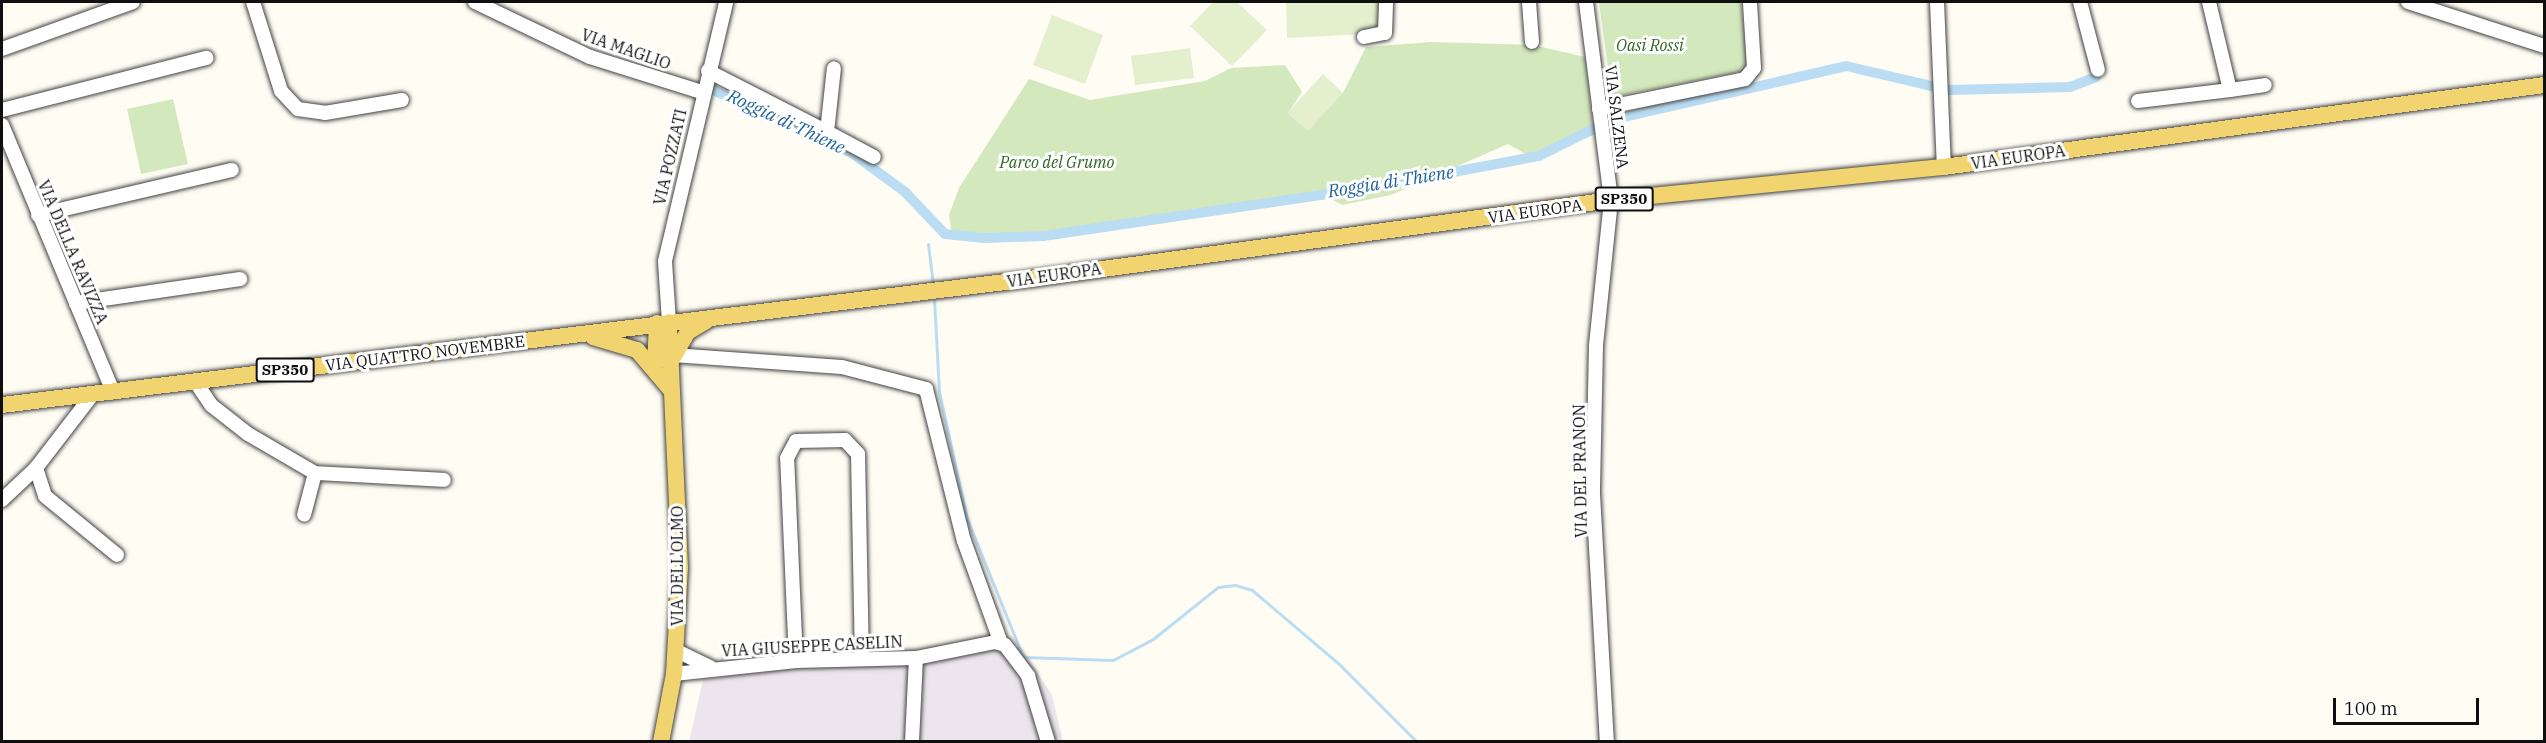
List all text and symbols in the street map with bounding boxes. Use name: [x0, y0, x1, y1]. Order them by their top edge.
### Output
street label: VIA MAGLIO: [579, 25, 673, 73]
park label: Oasi Rossi: [1616, 35, 1684, 55]
street label: VIA SALZENA: [1601, 64, 1633, 170]
water label: Roggia di Thiene: [724, 85, 848, 159]
street label: VIA POZZATI: [650, 107, 690, 207]
street label: VIA EUROPA: [1970, 141, 2066, 173]
park label: Parco del Grumo: [1000, 152, 1114, 172]
water label: Roggia di Thiene: [1326, 161, 1456, 203]
street label: VIA DELLA RAVIZZA: [34, 177, 112, 327]
road number: SP350: [1594, 187, 1654, 211]
street label: VIA EUROPA: [1487, 195, 1583, 227]
street label: VIA EUROPA: [1006, 259, 1102, 291]
street label: VIA QUATTRO NOVEMBRE: [324, 331, 526, 375]
road number: SP350: [255, 358, 315, 382]
street label: VIA DEL PRANON: [1569, 404, 1591, 538]
street label: VIA DELL'OLMO: [667, 506, 687, 626]
street label: VIA GIUSEPPE CASELIN: [721, 632, 903, 660]
scale bar: [2336, 686, 2482, 724]
text: 100 m: [2344, 697, 2398, 720]

